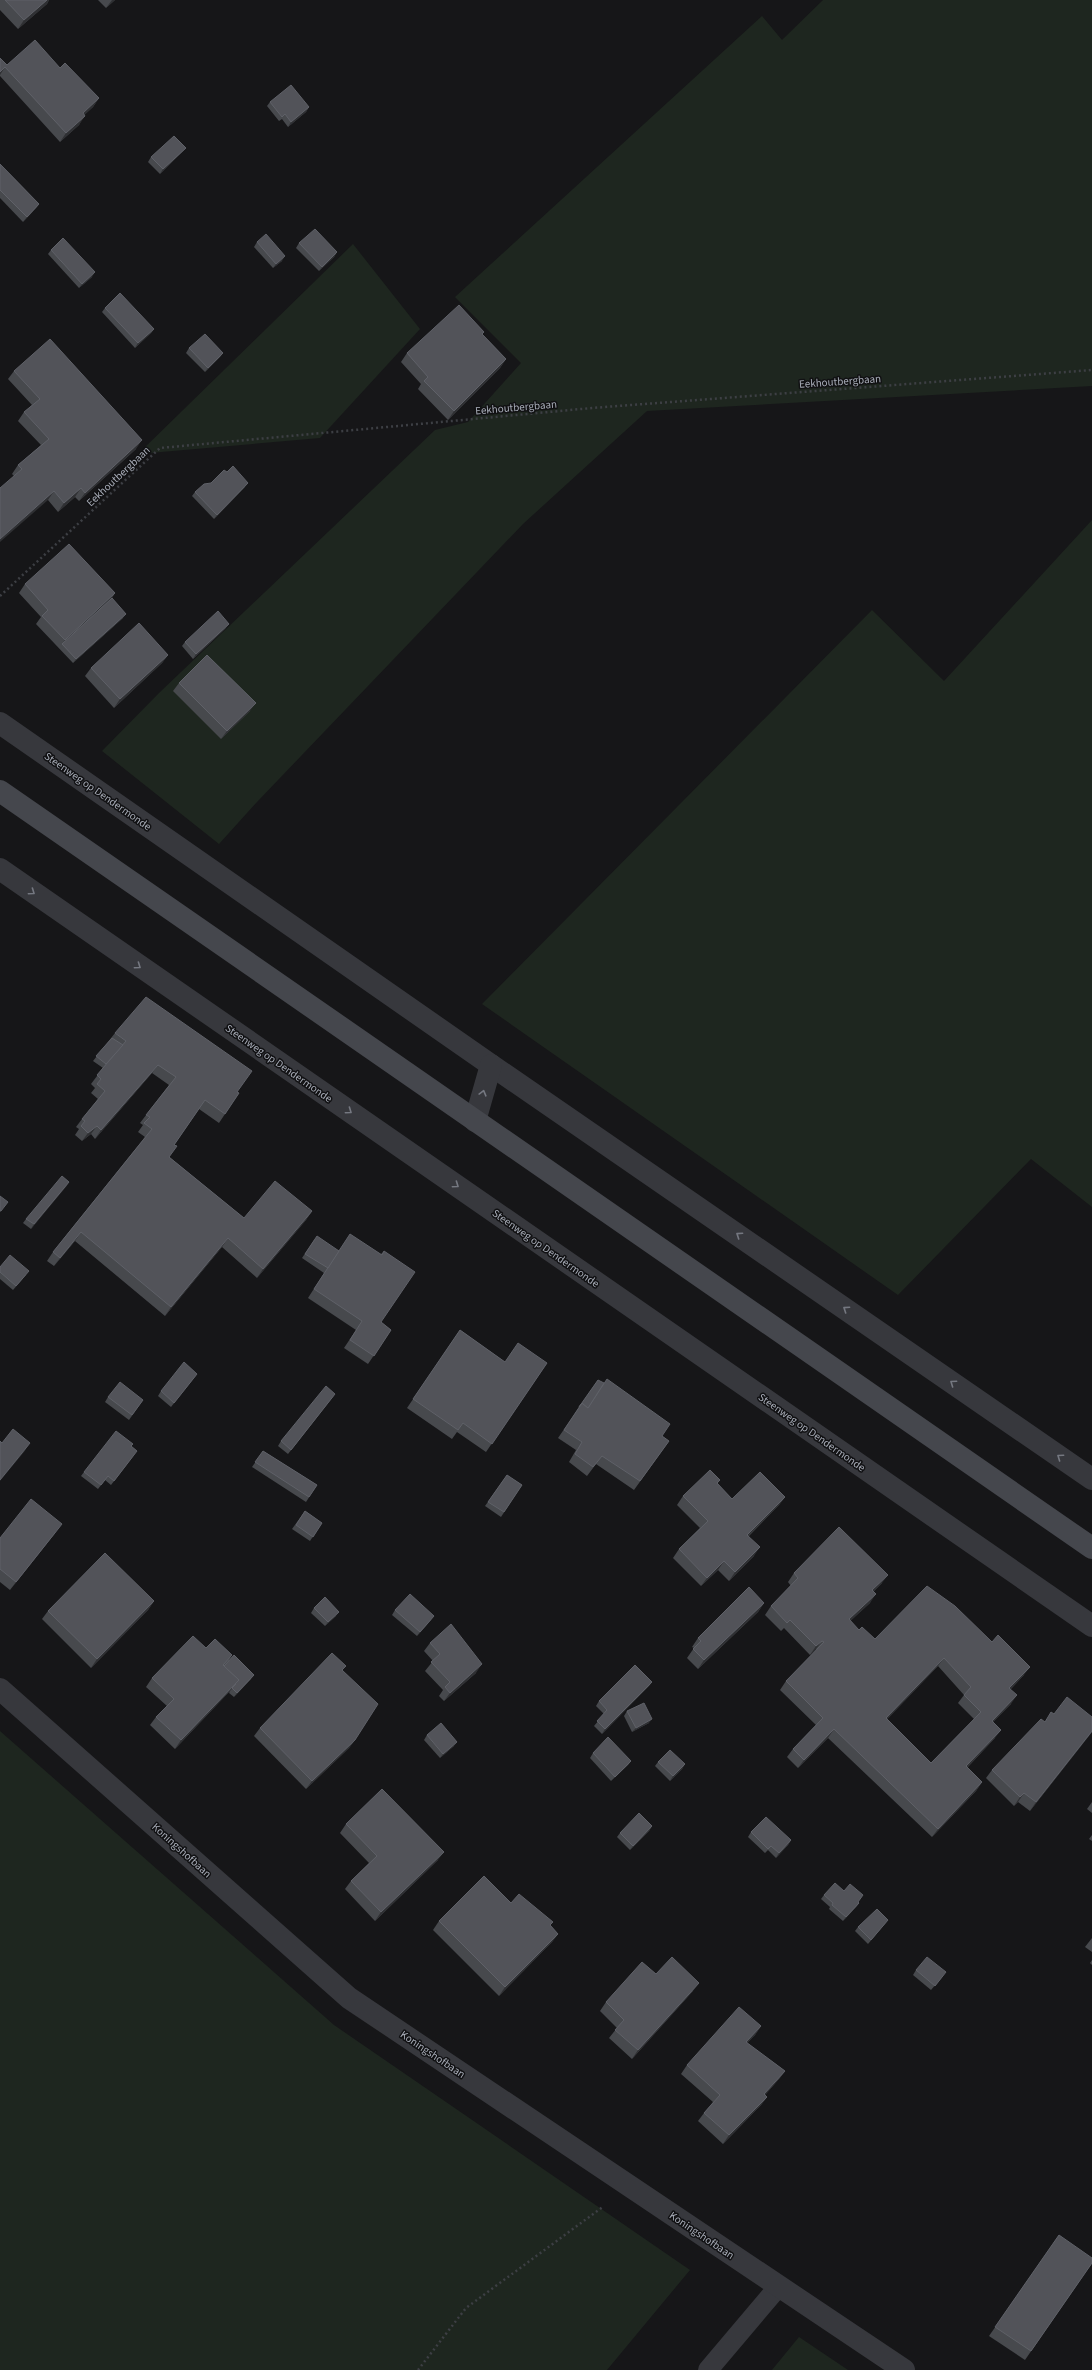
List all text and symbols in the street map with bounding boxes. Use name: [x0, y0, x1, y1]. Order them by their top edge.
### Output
street label: Eekhoutbergbaan: [799, 371, 881, 392]
street label: Eekhoutbergbaan: [475, 396, 558, 419]
street label: Eekhoutbergbaan: [83, 443, 153, 510]
street label: Steenweg op Dendermonde: [41, 749, 155, 834]
one-way arrow: [28, 887, 35, 894]
one-way arrow: [134, 961, 141, 968]
street label: Steenweg op Dendermonde: [222, 1021, 336, 1106]
one-way arrow: [478, 1090, 487, 1097]
one-way arrow: [345, 1106, 352, 1114]
one-way arrow: [452, 1180, 459, 1188]
street label: Steenweg op Dendermonde: [489, 1206, 603, 1291]
one-way arrow: [736, 1232, 743, 1240]
one-way arrow: [843, 1306, 850, 1314]
one-way arrow: [950, 1380, 957, 1388]
street label: Steenweg op Dendermonde: [755, 1390, 869, 1475]
one-way arrow: [1057, 1454, 1064, 1462]
street label: Koningshofbaan: [149, 1820, 215, 1881]
street label: Koningshofbaan: [397, 2027, 468, 2082]
street label: Koningshofbaan: [666, 2208, 737, 2263]

